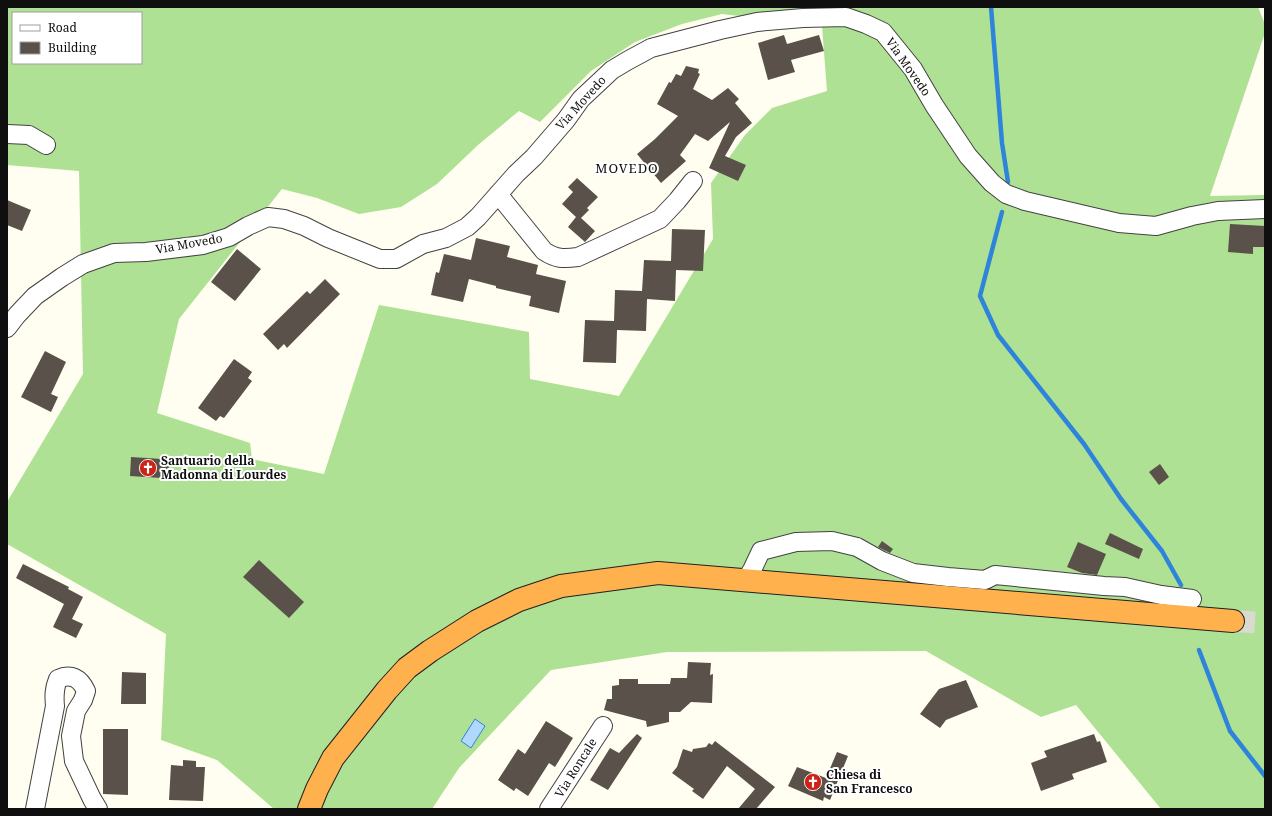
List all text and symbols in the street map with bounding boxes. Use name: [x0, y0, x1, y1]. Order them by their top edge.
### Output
legend: [12, 12, 142, 64]
text: Road: [48, 19, 78, 36]
street label: Via Movedo: [882, 34, 935, 99]
text: Building: [48, 39, 97, 56]
street label: Via Movedo: [552, 72, 610, 133]
district label: MOVEDO: [595, 159, 659, 177]
street label: Via Movedo: [154, 229, 224, 258]
place label: Santuario della Madonna di Lourdes: [161, 452, 286, 483]
church icon: Santuario della Madonna di Lourdes: [138, 458, 158, 478]
street label: Via Roncale: [551, 735, 601, 801]
place label: Chiesa di San Francesco: [826, 766, 913, 797]
church icon: Chiesa di San Francesco: [803, 772, 823, 792]

